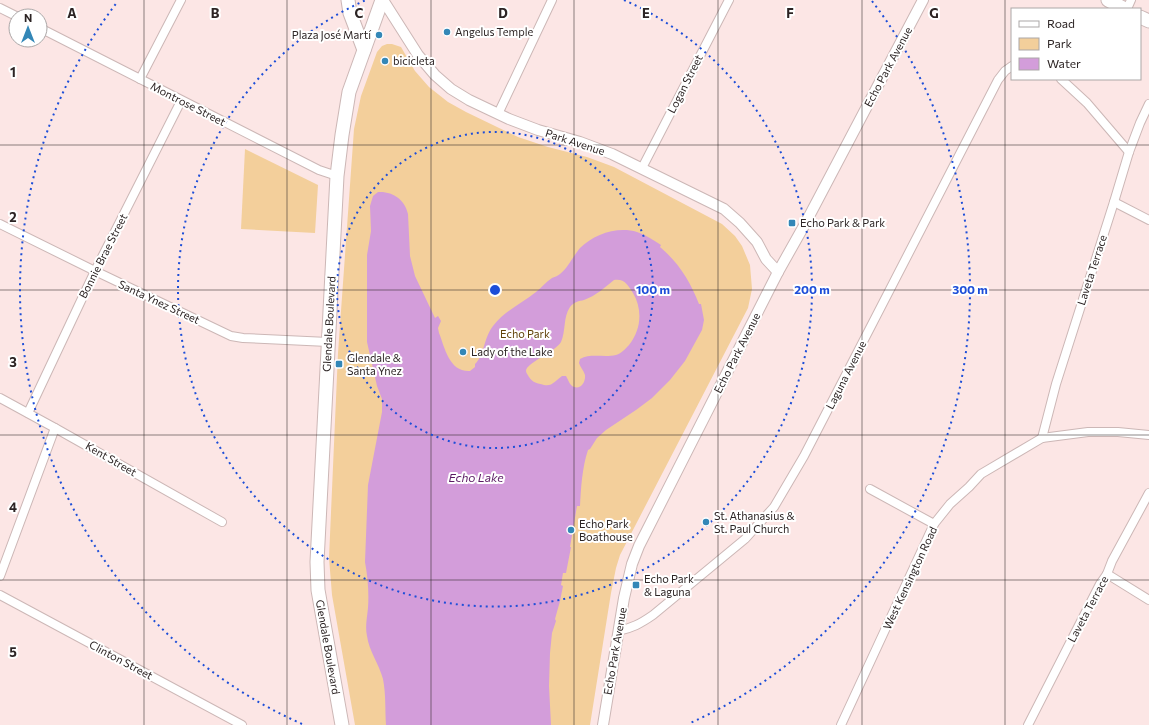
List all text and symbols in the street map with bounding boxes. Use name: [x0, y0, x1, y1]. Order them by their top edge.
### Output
text: A: [67, 5, 77, 21]
text: B: [211, 5, 220, 21]
text: C: [355, 5, 364, 21]
text: D: [498, 5, 508, 21]
text: E: [642, 5, 650, 21]
text: F: [786, 5, 794, 21]
text: G: [929, 5, 939, 21]
north arrow: [8, 8, 48, 48]
legend: [1011, 8, 1141, 80]
text: N: [24, 11, 32, 24]
text: Road: [1047, 16, 1075, 30]
street label: Echo Park Avenue: [861, 24, 914, 109]
place label: Angelus Temple: [455, 25, 533, 38]
marker: Angelus Temple: [442, 27, 452, 37]
place label: Plaza José Martí: [292, 28, 372, 42]
marker: Plaza José Martí: [374, 30, 384, 40]
text: Park: [1047, 36, 1073, 50]
street label: Logan Street: [664, 52, 705, 115]
place label: bicicleta: [393, 54, 435, 67]
marker: bicicleta: [380, 56, 390, 66]
text: Water: [1047, 56, 1081, 70]
text: 1: [10, 64, 16, 80]
street label: Montrose Street: [148, 79, 228, 128]
street label: Park Avenue: [544, 126, 607, 157]
text: 2: [9, 209, 17, 225]
street label: Bonnie Brae Street: [76, 211, 130, 300]
place label: Echo Park & Park: [800, 216, 885, 229]
marker: Echo Park & Park: [787, 218, 797, 228]
street label: Laveta Terrace: [1074, 233, 1109, 307]
street label: Glendale Boulevard: [320, 276, 338, 372]
street label: Santa Ynez Street: [117, 277, 202, 326]
text: 100 m: [636, 282, 670, 296]
text: 200 m: [794, 282, 830, 296]
text: 300 m: [952, 282, 988, 296]
centre of rings: [488, 283, 502, 297]
street label: Echo Park Avenue: [711, 310, 763, 395]
park label: Echo Park: [500, 327, 550, 340]
street label: Laguna Avenue: [823, 338, 868, 411]
place label: Lady of the Lake: [471, 345, 553, 358]
marker: Lady of the Lake: [458, 347, 468, 357]
place label: Glendale & Santa Ynez: [347, 351, 402, 377]
text: 3: [9, 354, 17, 370]
marker: Glendale & Santa Ynez: [334, 359, 344, 369]
street label: Kent Street: [83, 439, 140, 479]
water label: Echo Lake: [448, 470, 504, 484]
text: 4: [9, 499, 17, 515]
place label: St. Athanasius & St. Paul Church: [714, 509, 795, 535]
place label: Echo Park Boathouse: [579, 517, 633, 543]
marker: St. Athanasius & St. Paul Church: [701, 517, 711, 527]
street label: West Kensington Road: [880, 524, 939, 631]
marker: Echo Park Boathouse: [566, 525, 576, 535]
place label: Echo Park & Laguna: [644, 572, 694, 598]
street label: Laveta Terrace: [1065, 573, 1111, 644]
marker: Echo Park & Laguna: [631, 580, 641, 590]
street label: Glendale Boulevard: [314, 599, 343, 695]
street label: Echo Park Avenue: [600, 606, 629, 696]
street label: Clinton Street: [87, 637, 156, 682]
text: 5: [9, 644, 17, 660]

